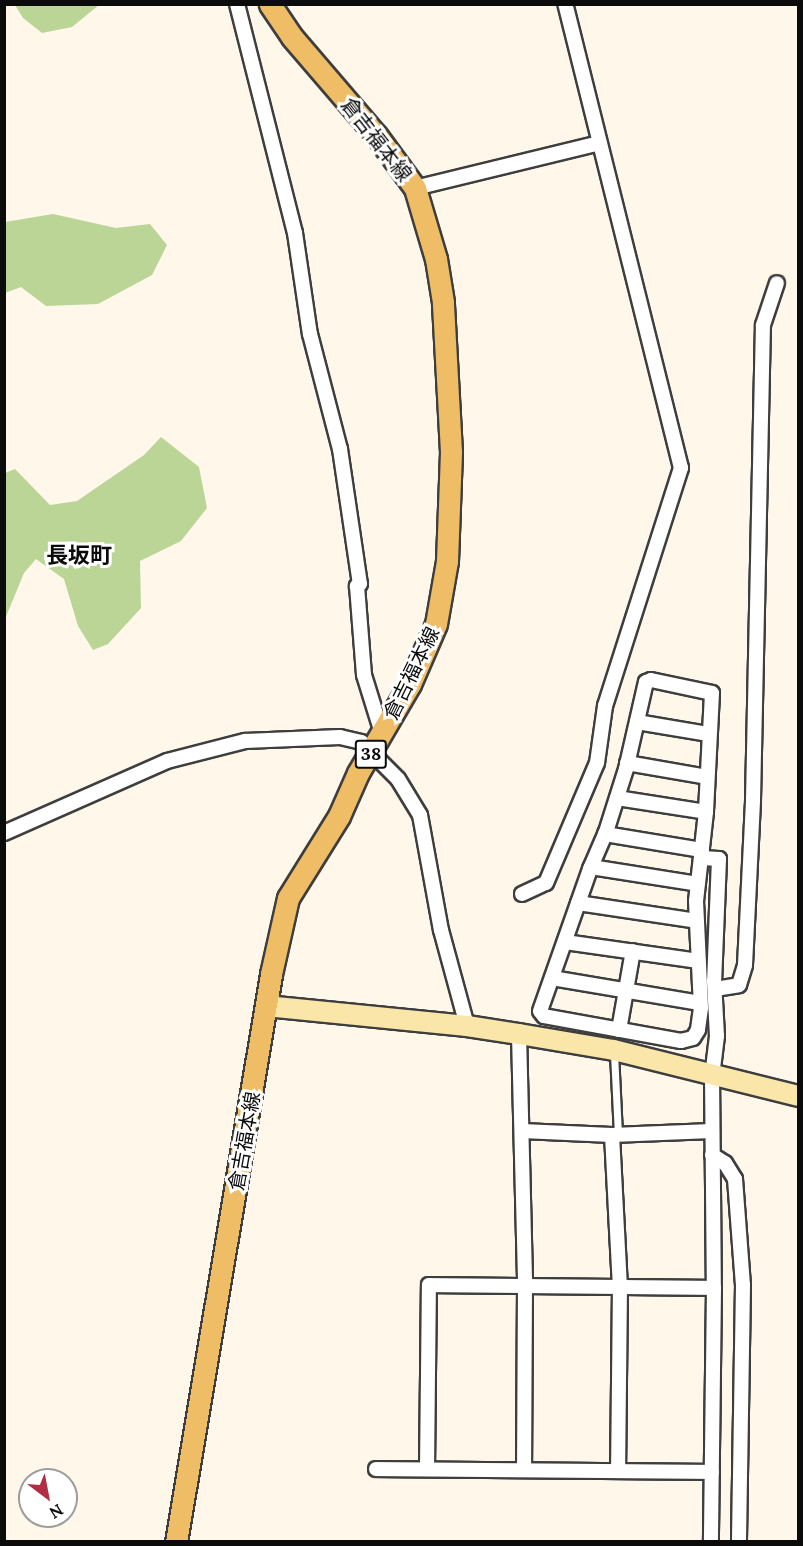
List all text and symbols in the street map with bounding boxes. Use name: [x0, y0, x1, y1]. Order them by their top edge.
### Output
street label: 倉吉福本線: [337, 92, 417, 186]
district label: 長坂町: [46, 543, 112, 569]
street label: 倉吉福本線: [378, 623, 444, 723]
road number: 38: [354, 739, 388, 769]
street label: 倉吉福本線: [223, 1090, 265, 1192]
north arrow: [18, 1468, 78, 1528]
text: N: [46, 1500, 67, 1523]

